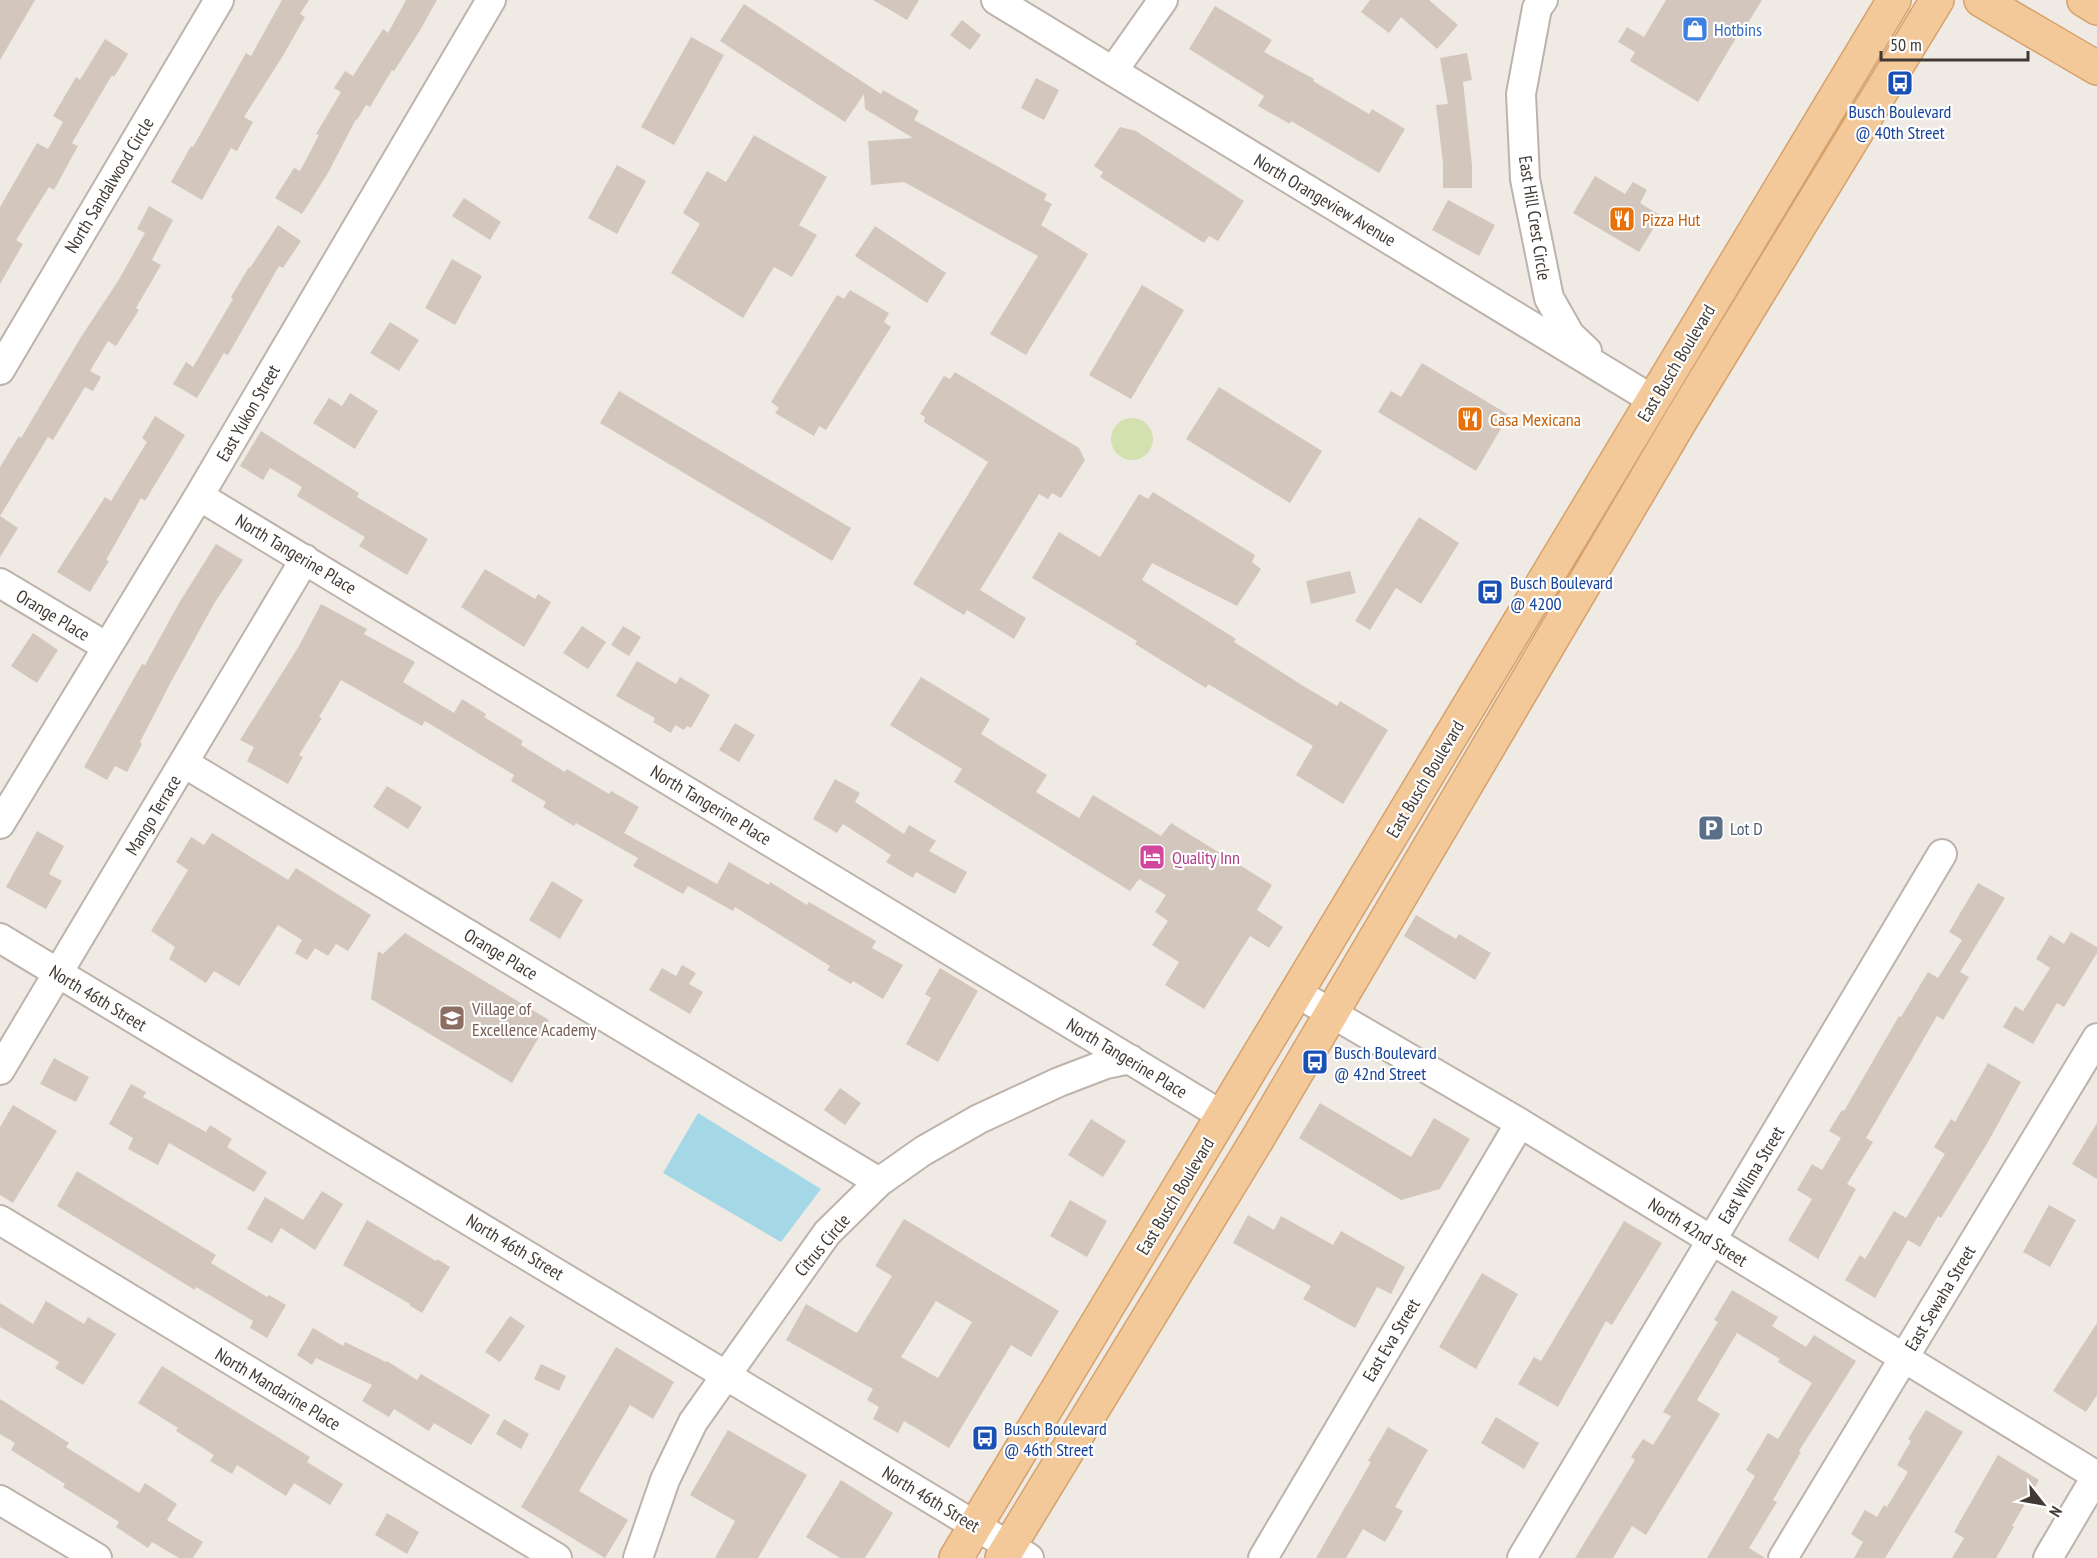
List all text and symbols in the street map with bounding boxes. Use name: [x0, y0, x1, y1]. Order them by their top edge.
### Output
shop icon: Hotbins: [1680, 14, 1710, 44]
place label: Hotbins: [1714, 18, 1762, 41]
scale bar: [1881, 24, 2028, 62]
text: 50 m: [1890, 33, 1922, 56]
bus stop icon: Busch Boulevard @ 40th Street: [1885, 68, 1915, 98]
place label: Busch Boulevard @ 40th Street: [1849, 100, 1951, 144]
street label: North Sandalwood Circle: [59, 113, 159, 257]
street label: North Orangeview Avenue: [1250, 149, 1400, 251]
street label: East Hill Crest Circle: [1514, 154, 1556, 282]
restaurant icon: Pizza Hut: [1607, 204, 1637, 234]
place label: Pizza Hut: [1642, 208, 1700, 231]
street label: East Busch Boulevard: [1632, 300, 1720, 426]
street label: East Yukon Street: [211, 361, 285, 465]
restaurant icon: Casa Mexicana: [1455, 404, 1485, 434]
place label: Casa Mexicana: [1490, 408, 1581, 431]
street label: North Tangerine Place: [231, 509, 361, 599]
place label: Busch Boulevard @ 4200: [1510, 571, 1613, 615]
bus stop icon: Busch Boulevard @ 4200: [1475, 577, 1505, 607]
street label: Orange Place: [12, 584, 94, 646]
street label: East Busch Boulevard: [1381, 716, 1469, 842]
street label: North Tangerine Place: [646, 760, 776, 850]
street label: Mango Terrace: [120, 771, 186, 859]
parking icon: Lot D: [1696, 813, 1726, 843]
place label: Lot D: [1730, 817, 1763, 840]
hotel icon: Quality Inn: [1137, 842, 1167, 872]
place label: Quality Inn: [1172, 846, 1240, 869]
street label: Orange Place: [460, 923, 542, 985]
street label: North 46th Street: [45, 960, 151, 1036]
place label: Village of Excellence Academy: [471, 997, 597, 1041]
school or university icon: Village of Excellence Academy: [437, 1003, 467, 1033]
street label: North Tangerine Place: [1062, 1013, 1192, 1103]
place label: Busch Boulevard @ 42nd Street: [1334, 1041, 1437, 1085]
bus stop icon: Busch Boulevard @ 42nd Street: [1300, 1047, 1330, 1077]
street label: East Wilma Street: [1713, 1122, 1789, 1228]
street label: East Busch Boulevard: [1131, 1133, 1219, 1259]
street label: North 42nd Street: [1644, 1192, 1752, 1272]
street label: North 46th Street: [462, 1209, 568, 1285]
street label: Citrus Circle: [789, 1209, 855, 1281]
street label: East Sewaha Street: [1900, 1241, 1980, 1355]
street label: East Eva Street: [1357, 1294, 1425, 1386]
street label: North Mandarine Place: [211, 1343, 345, 1435]
place label: Busch Boulevard @ 46th Street: [1004, 1417, 1107, 1461]
bus stop icon: Busch Boulevard @ 46th Street: [970, 1423, 1000, 1453]
street label: North 46th Street: [878, 1461, 984, 1537]
north arrow: [2013, 1474, 2073, 1534]
text: N: [2045, 1503, 2067, 1521]

